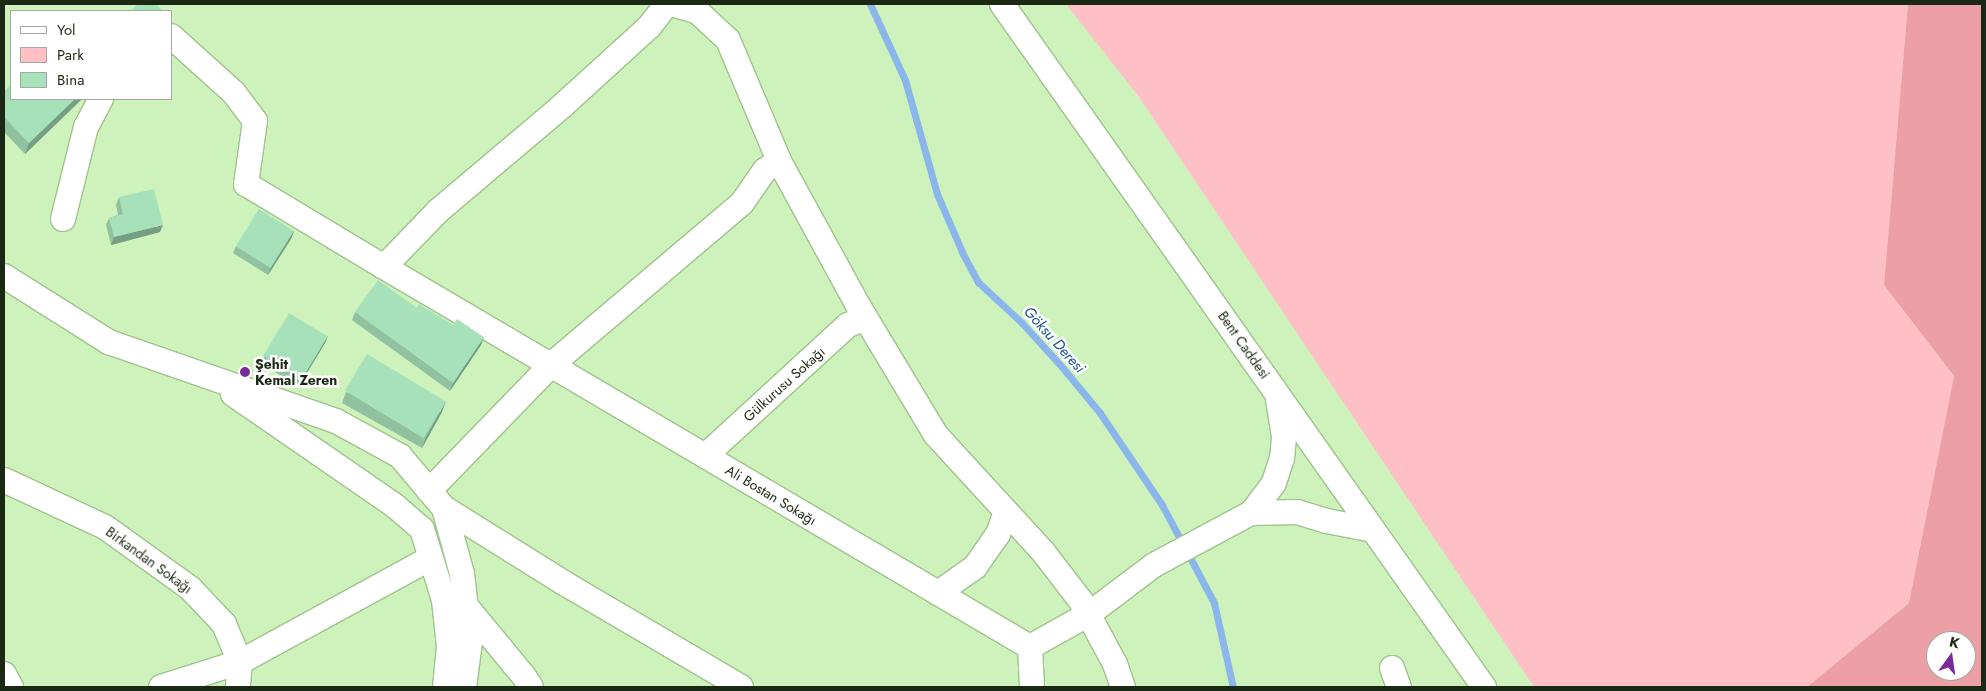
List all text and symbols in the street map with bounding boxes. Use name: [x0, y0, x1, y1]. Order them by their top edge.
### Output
legend: [10, 10, 172, 100]
text: Yol: [57, 19, 76, 41]
text: Park: [57, 44, 84, 66]
text: Bina: [57, 69, 84, 91]
water label: Göksu Deresi: [1020, 303, 1088, 377]
street label: Bent Caddesi: [1215, 308, 1273, 382]
street label: Gülkurusu Sokağı: [740, 343, 828, 425]
place label: Şehit Kemal Zeren: [255, 356, 337, 388]
marker: Şehit Kemal Zeren: [239, 366, 251, 378]
street label: Ali Bostan Sokağı: [723, 461, 819, 529]
street label: Birkandan Sokağı: [103, 523, 195, 597]
north arrow: [1926, 631, 1976, 681]
text: K: [1947, 632, 1962, 653]

